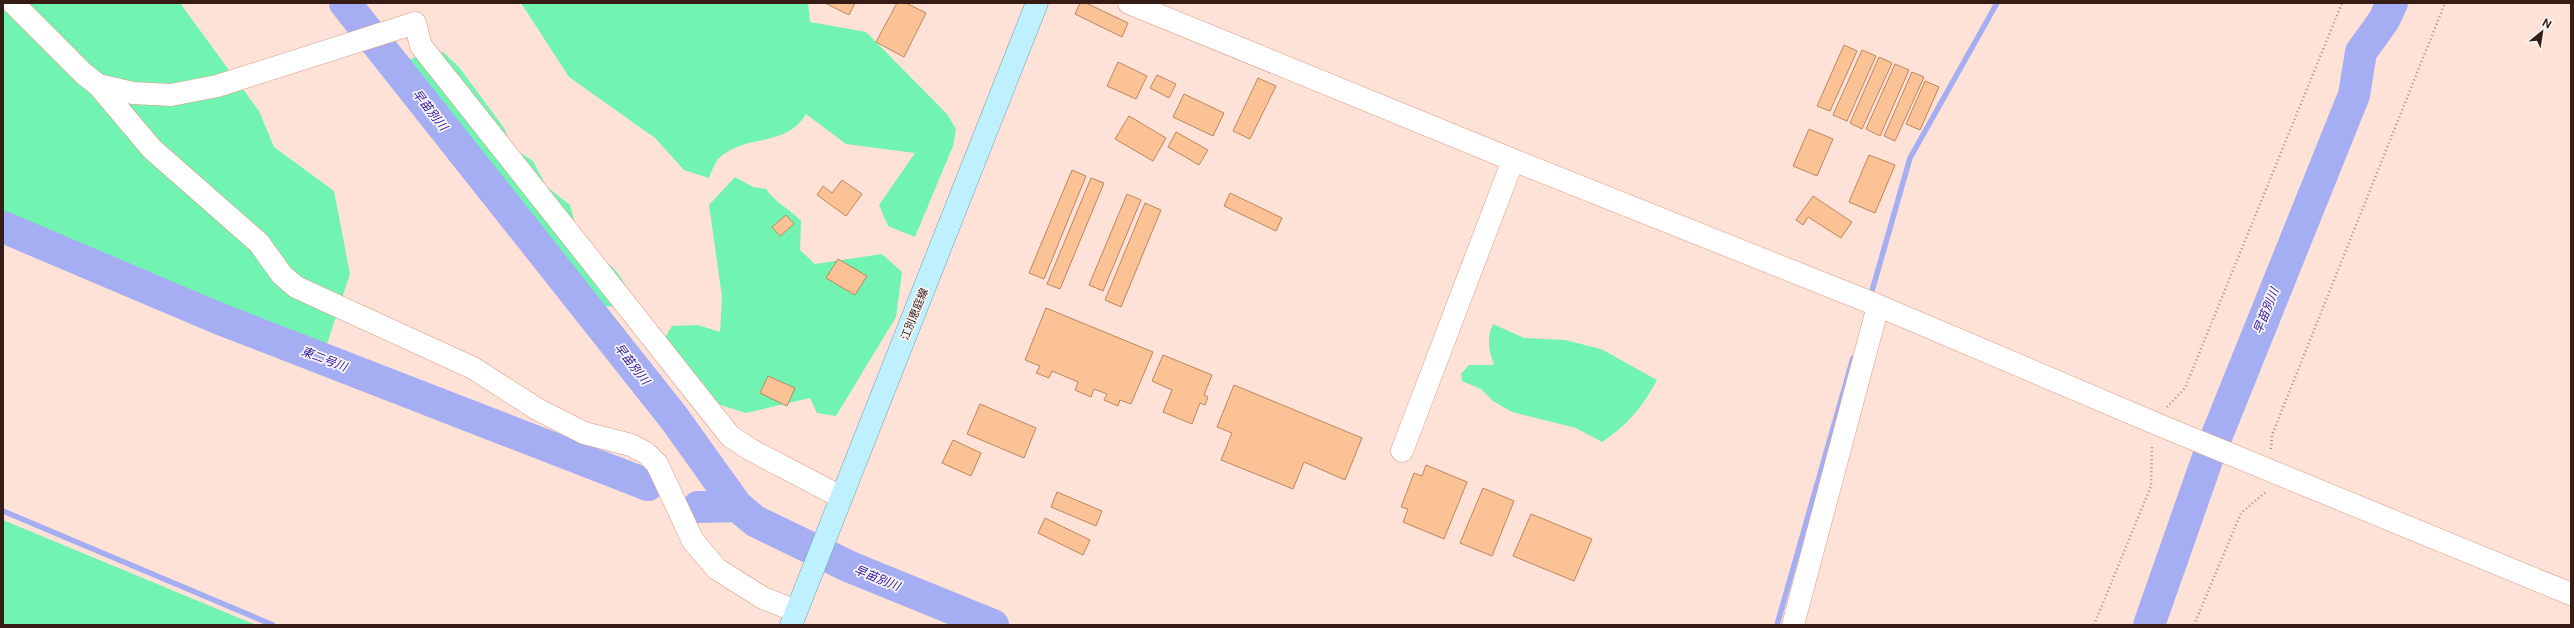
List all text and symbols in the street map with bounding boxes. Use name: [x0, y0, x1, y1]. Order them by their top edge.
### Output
north arrow: [2522, 12, 2562, 52]
text: N: [2540, 16, 2554, 31]
water label: 早苗別川: [410, 87, 452, 135]
water label: 早苗別川: [2251, 284, 2282, 336]
street label: 江別恵庭線: [898, 286, 930, 342]
water label: 早苗別川: [612, 341, 654, 389]
water label: 東二号川: [299, 344, 351, 375]
water label: 早苗別川: [852, 563, 904, 594]

